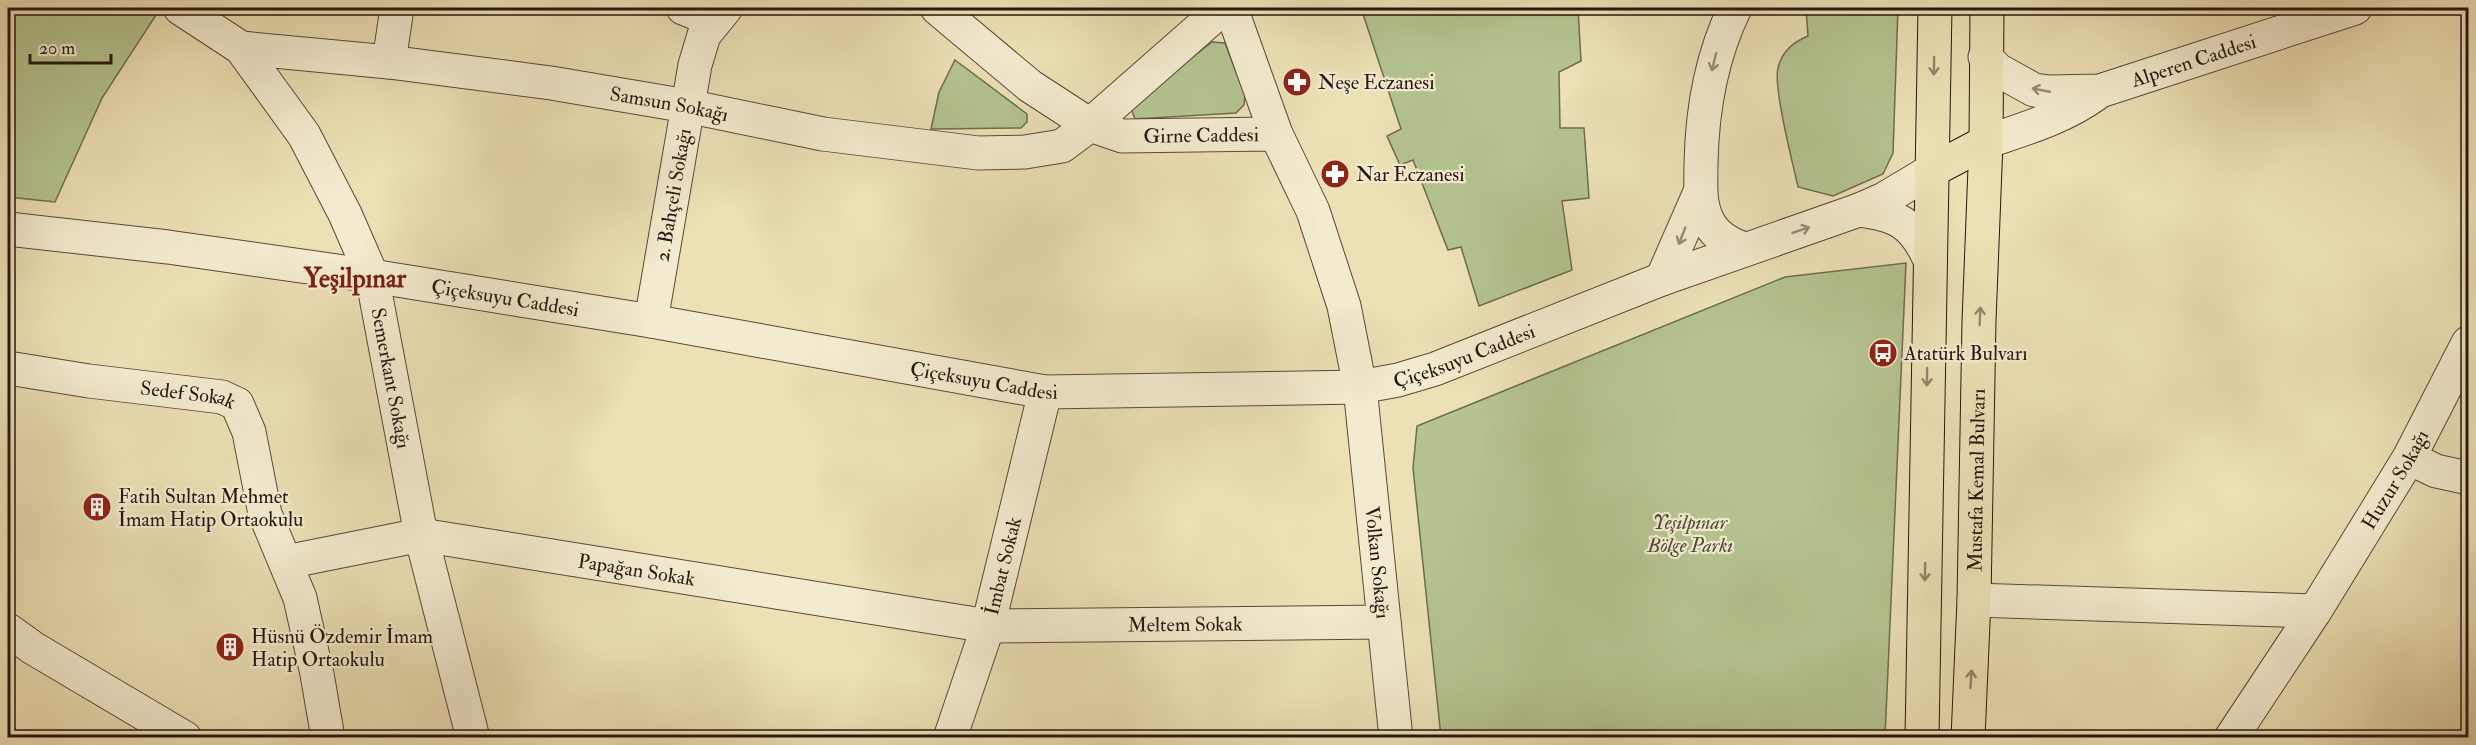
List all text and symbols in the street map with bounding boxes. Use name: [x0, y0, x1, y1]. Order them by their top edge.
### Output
scale bar: [30, 27, 111, 65]
street label: Alperen Caddesi: [2127, 29, 2259, 93]
text: 20 m: [39, 37, 75, 60]
one-way arrow: [1708, 52, 1720, 71]
one-way arrow: [1928, 55, 1940, 75]
pharmacy icon: Neşe Eczanesi: [1281, 66, 1313, 98]
place label: Neşe Eczanesi: [1318, 70, 1434, 95]
street label: Samsun Sokağı: [608, 81, 731, 127]
one-way arrow: [2032, 85, 2052, 96]
street label: Girne Caddesi: [1143, 122, 1259, 149]
street label: 2. Bahçeli Sokağı: [649, 126, 697, 263]
pharmacy icon: Nar Eczanesi: [1319, 158, 1351, 190]
place label: Nar Eczanesi: [1356, 162, 1465, 187]
one-way arrow: [1791, 223, 1810, 234]
one-way arrow: [1676, 226, 1687, 245]
district label: Yeşilpınar: [303, 263, 407, 296]
street label: Çiçeksuyu Caddesi: [429, 274, 581, 322]
street label: Semerkant Sokağı: [365, 306, 416, 451]
one-way arrow: [1974, 307, 1985, 327]
street label: Çiçeksuyu Caddesi: [1390, 319, 1539, 394]
bus stop icon: Atatürk Bulvarı: [1867, 337, 1899, 369]
place label: Atatürk Bulvarı: [1903, 341, 2027, 366]
street label: Çiçeksuyu Caddesi: [908, 356, 1058, 405]
one-way arrow: [1922, 366, 1933, 386]
street label: Sedef Sokak: [139, 375, 240, 415]
street label: Mustafa Kemal Bulvarı: [1963, 388, 1991, 572]
street label: Huzur Sokağı: [2356, 426, 2434, 534]
place label: Fatih Sultan Mehmet İmam Hatip Ortaokulu: [118, 484, 303, 533]
building icon: Fatih Sultan Mehmet İmam Hatip Ortaokulu: [81, 491, 113, 523]
street label: Volkan Sokağı: [1359, 505, 1396, 620]
park label: Yeşilpınar Bölge Parkı: [1646, 510, 1733, 558]
street label: İmbat Sokak: [979, 514, 1027, 618]
street label: Papağan Sokak: [576, 548, 697, 592]
one-way arrow: [1919, 561, 1931, 581]
street label: Meltem Sokak: [1127, 611, 1243, 638]
place label: Hüsnü Özdemir İmam Hatip Ortaokulu: [251, 624, 434, 673]
building icon: Hüsnü Özdemir İmam Hatip Ortaokulu: [214, 631, 246, 663]
one-way arrow: [1965, 670, 1976, 690]

